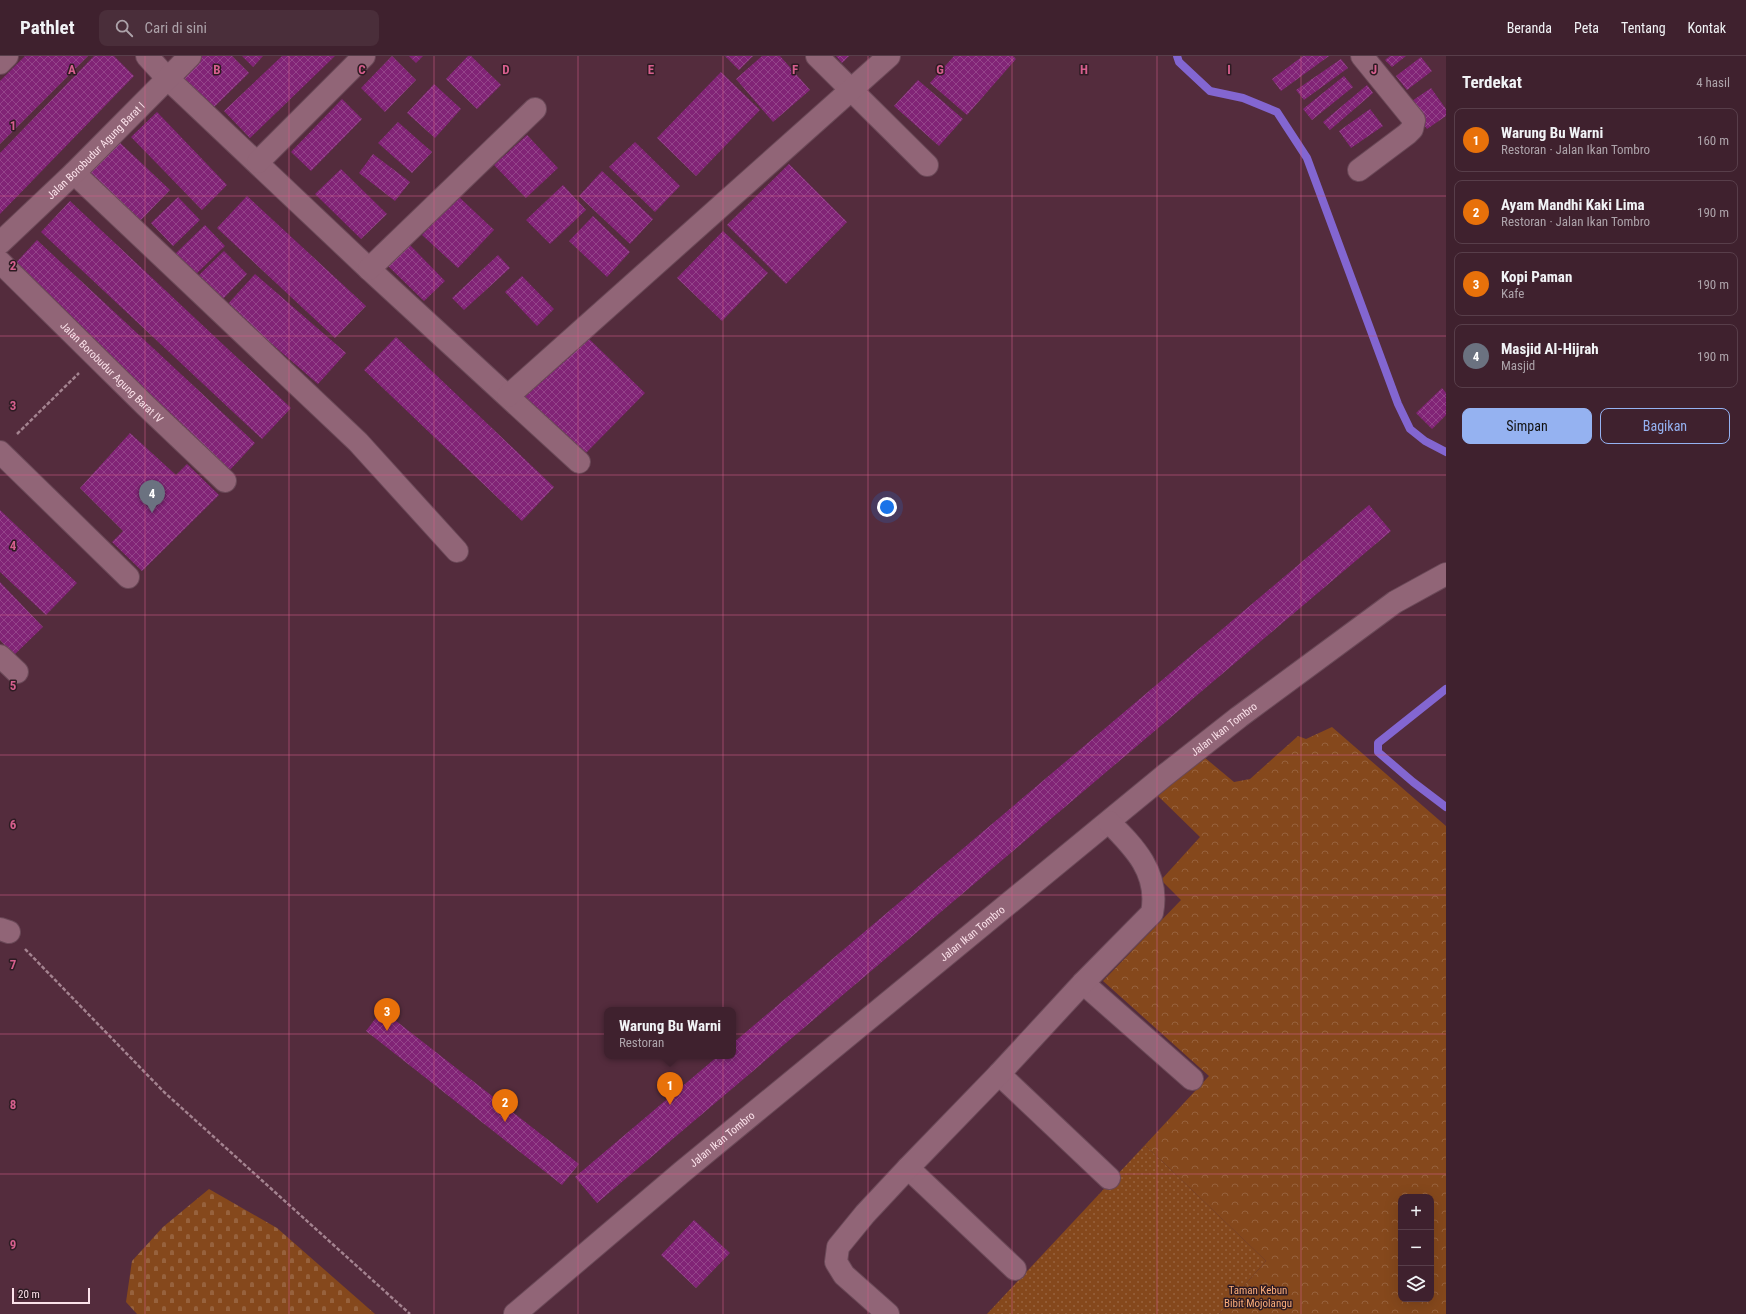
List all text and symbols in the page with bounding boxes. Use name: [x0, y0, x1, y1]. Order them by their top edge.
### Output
search box: [99, 10, 379, 46]
text: Pathlet: [20, 16, 75, 39]
icon: search: [113, 17, 135, 39]
text: Cari di sini: [145, 19, 207, 37]
text: Beranda: [1507, 20, 1552, 36]
text: Peta: [1574, 20, 1599, 36]
text: Tentang: [1621, 20, 1666, 36]
text: Kontak: [1688, 20, 1726, 36]
text: A: [68, 62, 76, 77]
text: B: [213, 62, 221, 77]
text: C: [358, 62, 366, 77]
text: D: [502, 62, 510, 77]
text: E: [648, 62, 655, 77]
text: F: [792, 62, 798, 77]
text: G: [936, 62, 944, 77]
text: H: [1080, 62, 1088, 77]
text: I: [1227, 62, 1231, 77]
text: J: [1371, 62, 1377, 77]
text: Terdekat: [1462, 72, 1522, 92]
text: 4 hasil: [1696, 75, 1730, 90]
street label: Jalan Borobudur Agung Barat I: [44, 100, 148, 202]
text: 1: [10, 118, 16, 133]
text: Warung Bu Warni: [1501, 124, 1603, 142]
text: 1: [1473, 133, 1479, 148]
text: 160 m: [1697, 133, 1729, 148]
text: Restoran · Jalan Ikan Tombro: [1501, 142, 1650, 157]
text: Ayam Mandhi Kaki Lima: [1501, 196, 1645, 214]
text: 2: [1473, 205, 1479, 220]
text: 190 m: [1697, 205, 1729, 220]
text: Restoran · Jalan Ikan Tombro: [1501, 214, 1650, 229]
text: 2: [10, 258, 17, 273]
text: Kopi Paman: [1501, 268, 1572, 286]
text: 3: [1473, 277, 1479, 292]
text: 190 m: [1697, 277, 1729, 292]
text: Kafe: [1501, 286, 1524, 301]
street label: Jalan Borobudur Agung Barat IV: [57, 319, 166, 426]
text: Masjid Al-Hijrah: [1501, 340, 1599, 358]
text: 4: [1473, 349, 1479, 364]
text: 190 m: [1697, 349, 1729, 364]
text: Masjid: [1501, 358, 1535, 373]
text: 3: [10, 398, 16, 413]
button: Simpan: [1462, 408, 1592, 444]
button: Bagikan: [1600, 408, 1730, 444]
pin: 4: [139, 480, 165, 513]
your location: [877, 497, 897, 517]
text: 4: [10, 538, 17, 553]
text: 5: [10, 678, 17, 693]
street label: Jalan Ikan Tombro: [1188, 700, 1260, 759]
text: 6: [10, 817, 17, 832]
street label: Jalan Ikan Tombro: [938, 903, 1008, 964]
text: 7: [10, 957, 17, 972]
pin: 3: [374, 998, 400, 1031]
popup: [604, 1007, 736, 1059]
text: Warung Bu Warni: [619, 1017, 721, 1035]
text: Restoran: [619, 1035, 664, 1050]
pin: 1: [657, 1072, 683, 1105]
pin: 2: [492, 1089, 518, 1122]
text: 8: [10, 1097, 16, 1112]
street label: Jalan Ikan Tombro: [687, 1109, 758, 1170]
map controls: [1398, 1194, 1434, 1302]
button: +: [1398, 1194, 1434, 1230]
button: −: [1398, 1230, 1434, 1266]
text: 9: [10, 1237, 16, 1252]
button: layers: [1398, 1266, 1434, 1302]
park label: Taman Kebun Bibit Mojolangu: [1224, 1284, 1292, 1310]
scale bar: [12, 1286, 90, 1305]
text: 20 m: [18, 1288, 40, 1301]

